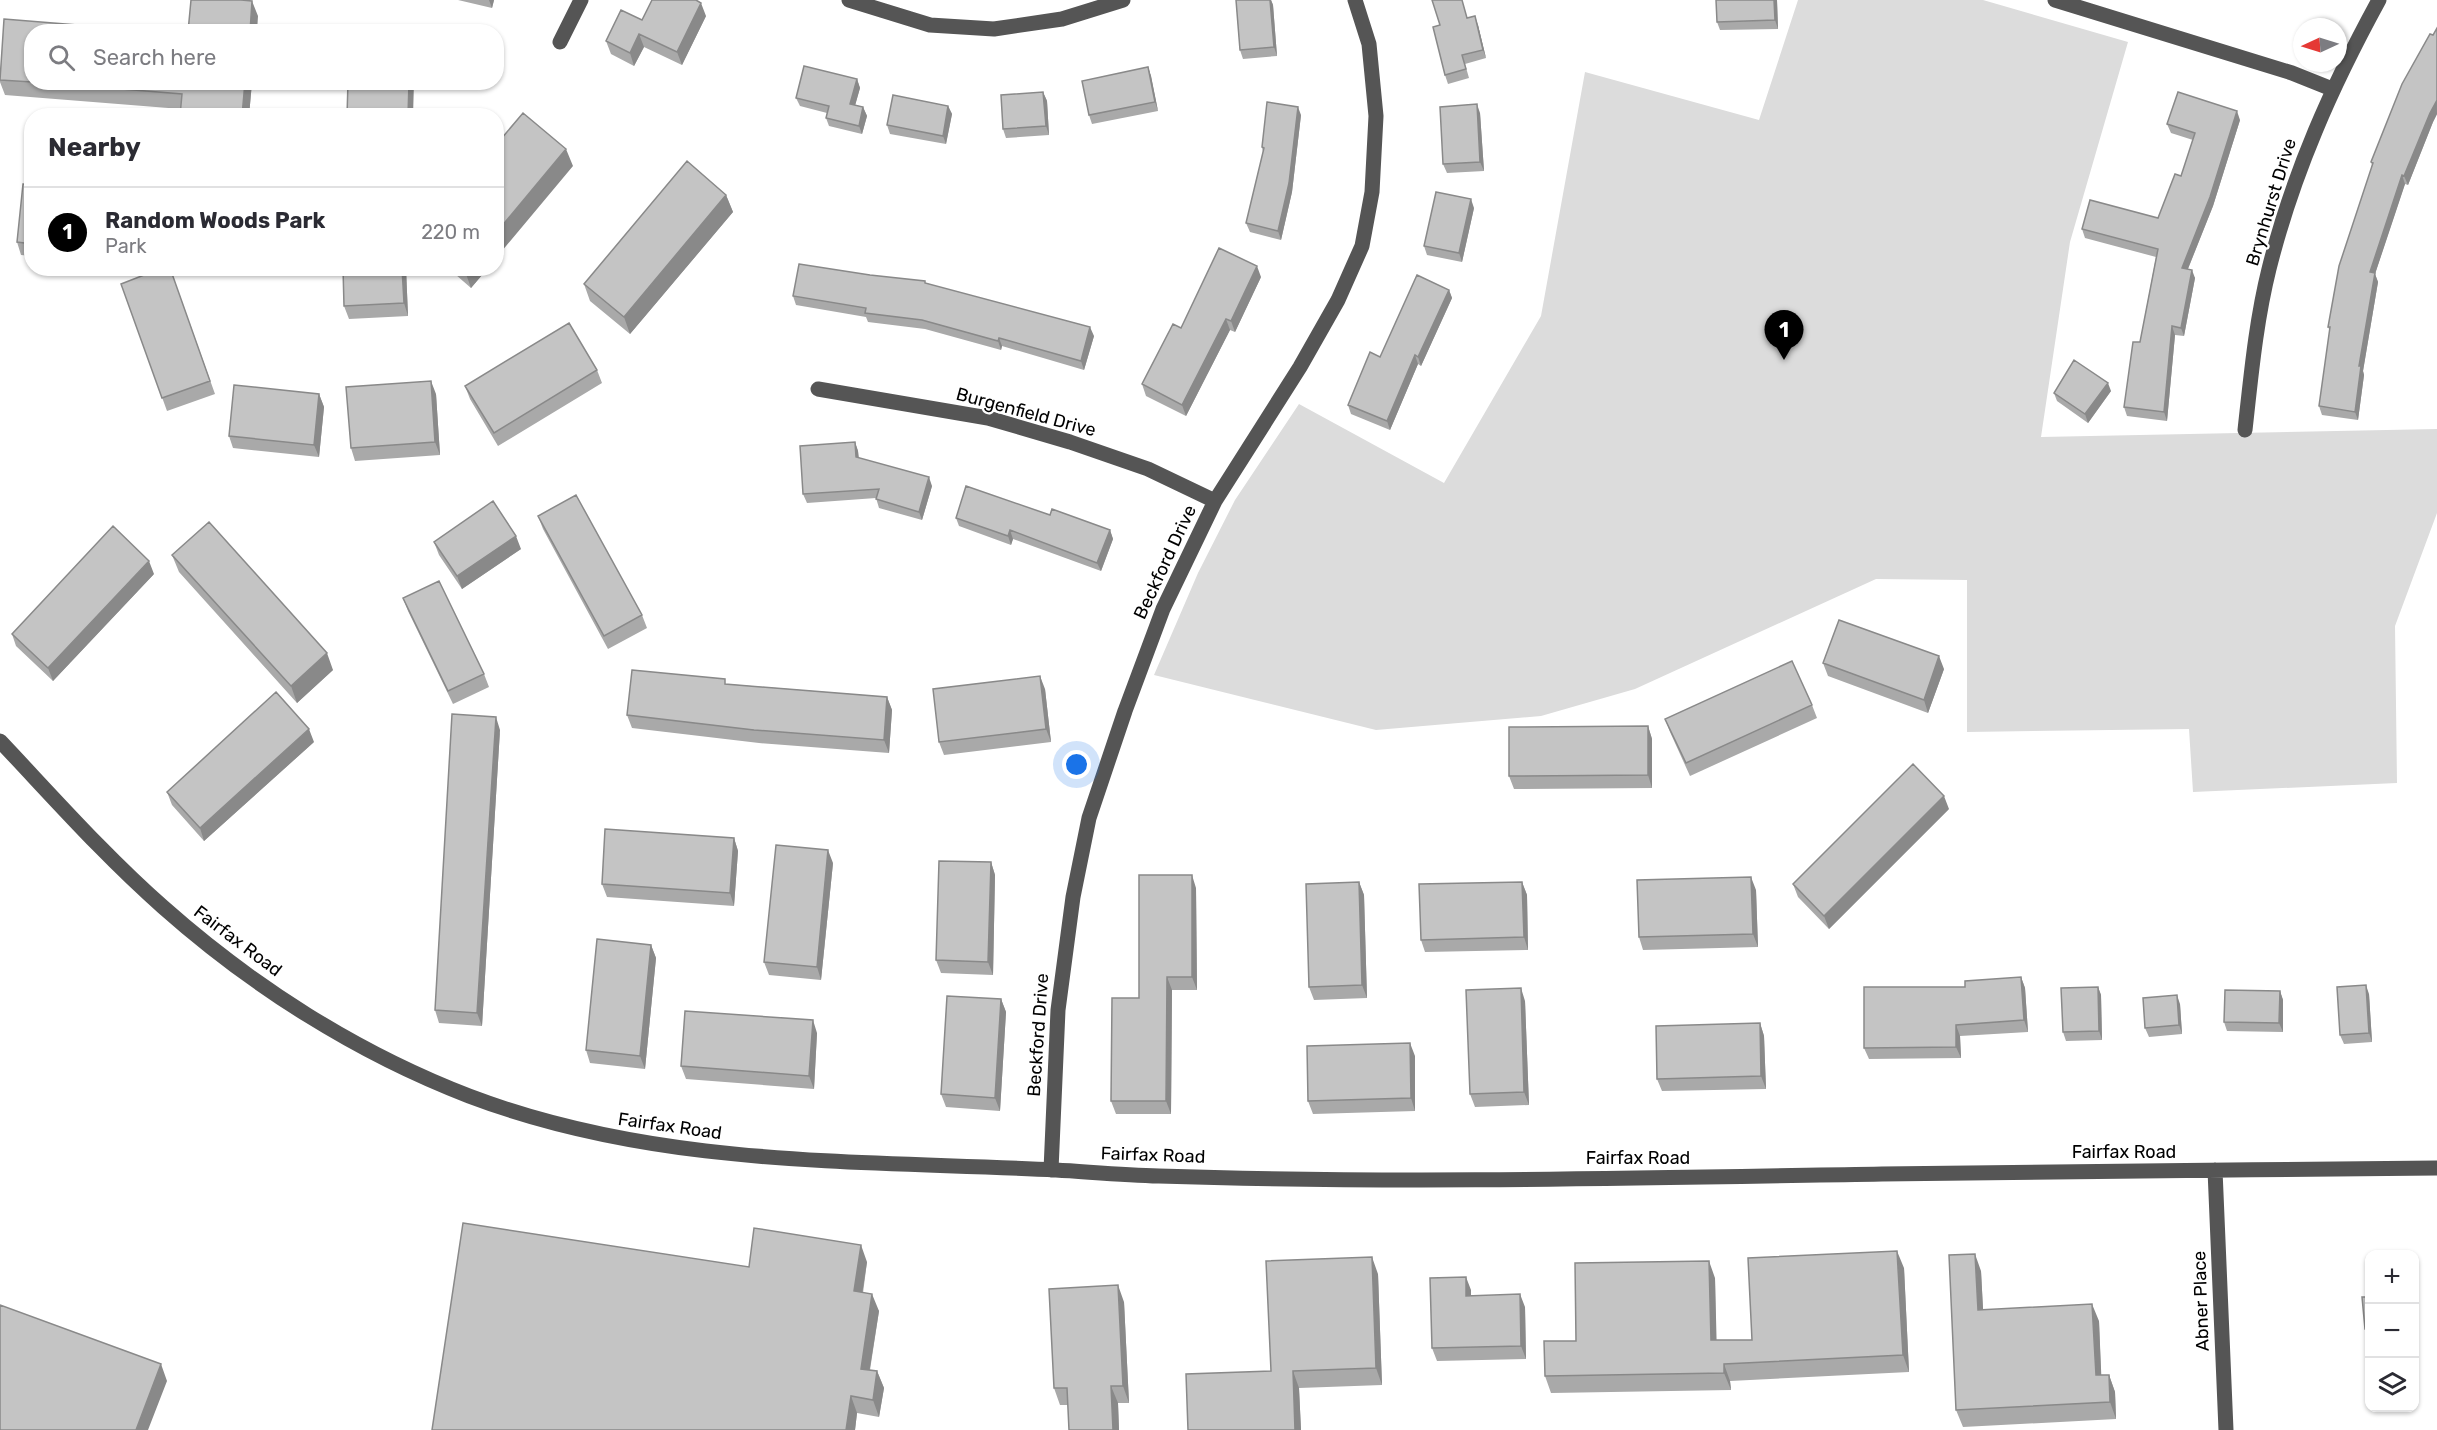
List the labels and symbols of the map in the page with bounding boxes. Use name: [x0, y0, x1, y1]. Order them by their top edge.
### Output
north arrow: [2293, 18, 2347, 72]
street label: Brynhurst Drive: [2241, 136, 2301, 268]
pin: 1: [1764, 310, 1804, 360]
street label: Burgenfield Drive: [954, 383, 1098, 441]
street label: Beckford Drive: [1129, 501, 1201, 623]
your location: [1062, 750, 1091, 779]
street label: Fairfax Road: [190, 901, 286, 981]
street label: Beckford Drive: [1023, 973, 1053, 1097]
street label: Fairfax Road: [617, 1108, 723, 1144]
street label: Fairfax Road: [2072, 1141, 2176, 1163]
street label: Fairfax Road: [1100, 1142, 1206, 1168]
street label: Fairfax Road: [1586, 1147, 1690, 1169]
street label: Abner Place: [2188, 1250, 2214, 1352]

